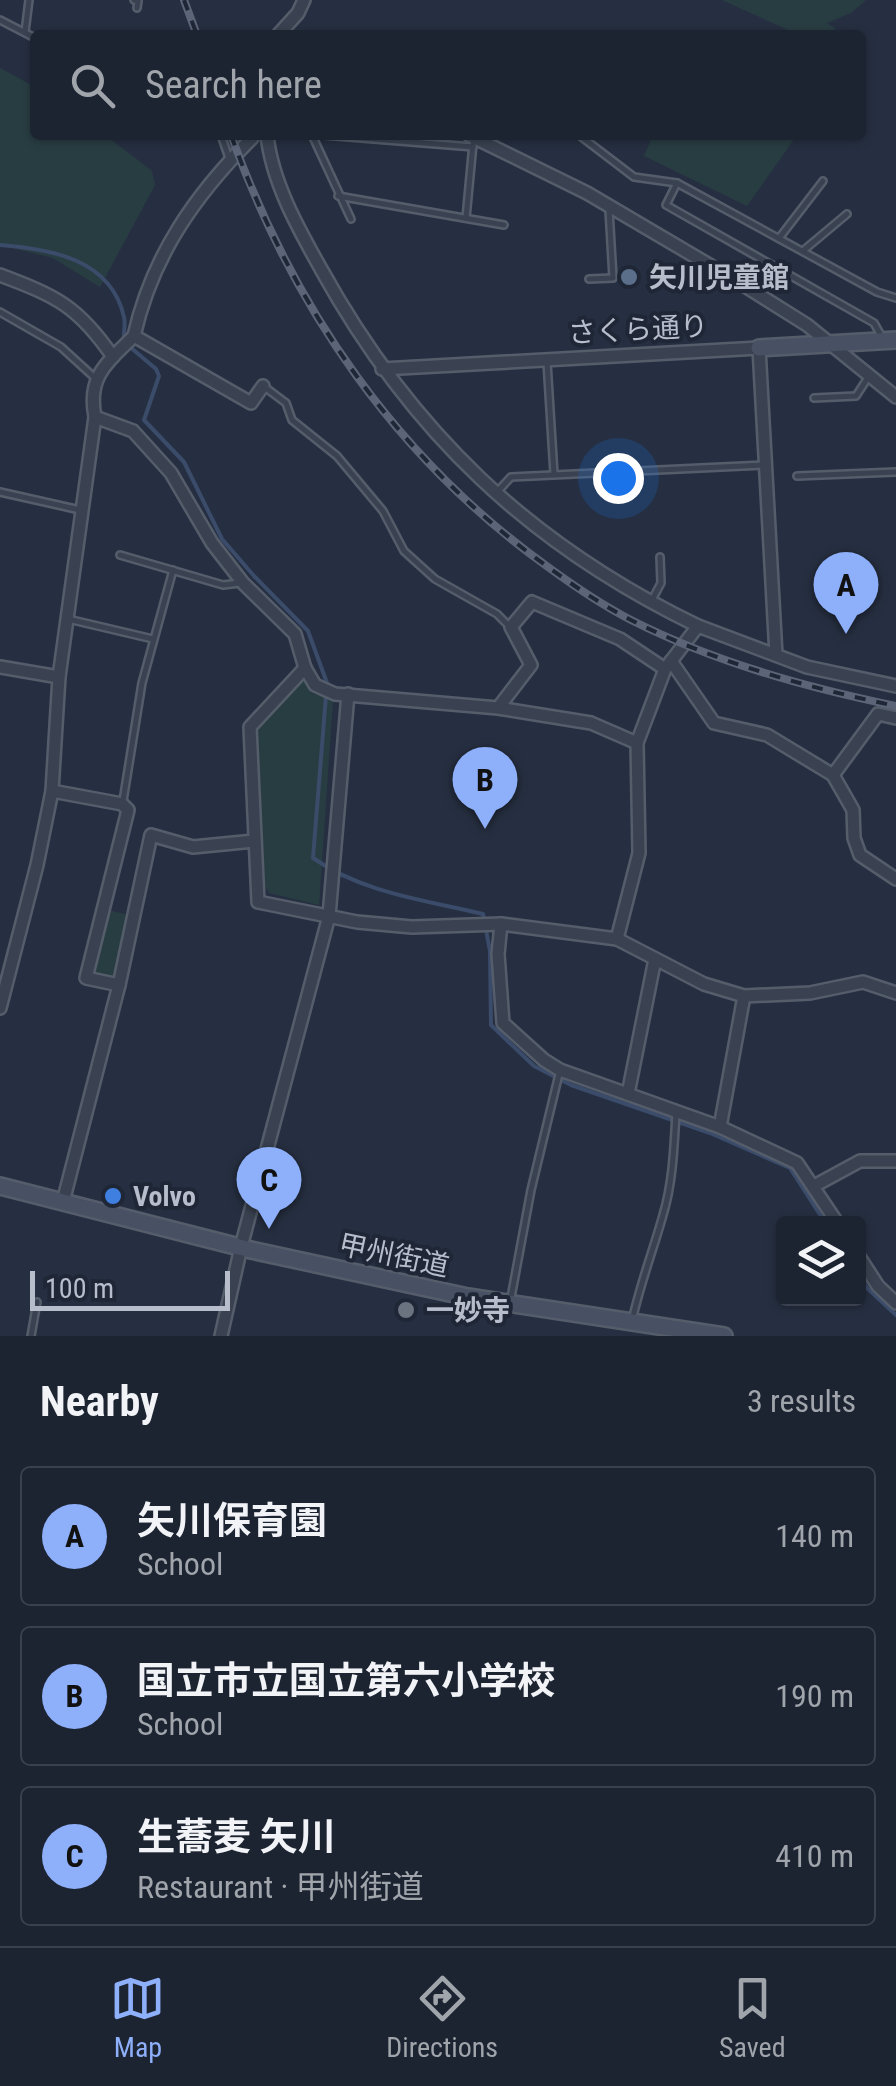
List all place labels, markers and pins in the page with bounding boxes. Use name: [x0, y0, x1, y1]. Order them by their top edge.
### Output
place label: 矢川児童館: [649, 261, 789, 294]
marker: 矢川児童館: [618, 266, 640, 288]
pin: A: [814, 552, 878, 634]
pin: B: [452, 746, 518, 829]
pin: C: [236, 1146, 302, 1229]
place label: Volvo: [133, 1180, 196, 1213]
marker: Volvo: [102, 1185, 124, 1207]
place label: 一妙寺: [426, 1294, 510, 1327]
marker: 一妙寺: [395, 1299, 417, 1321]

